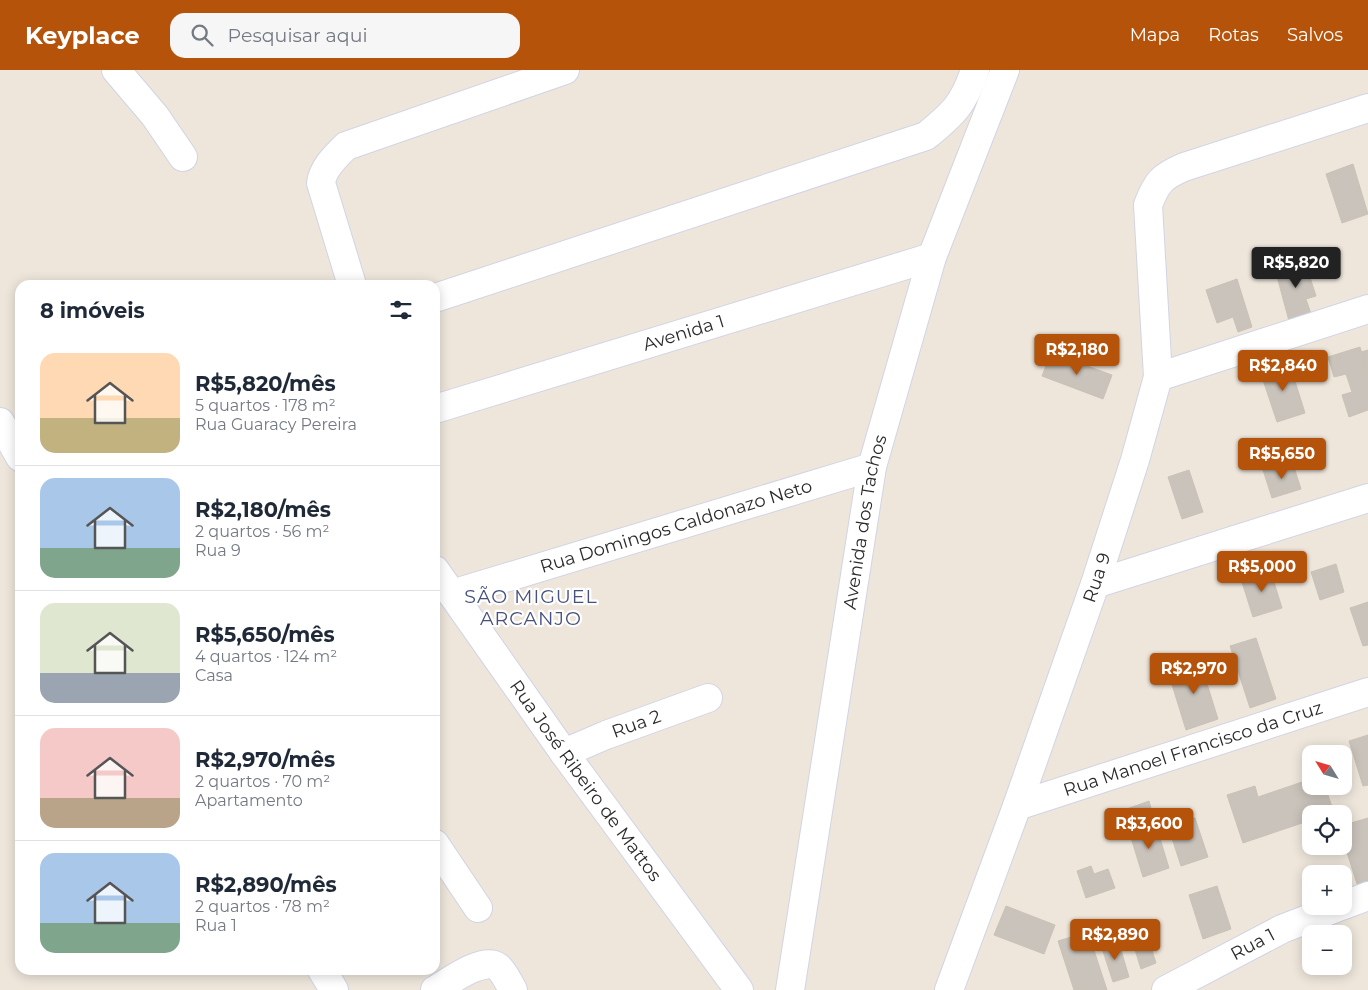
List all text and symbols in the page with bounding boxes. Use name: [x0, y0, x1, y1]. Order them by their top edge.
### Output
search box: [170, 13, 520, 58]
text: Keyplace: [25, 21, 140, 50]
icon: search: [188, 21, 216, 49]
text: Pesquisar aqui: [228, 24, 368, 47]
text: Mapa: [1130, 24, 1180, 46]
text: Rotas: [1208, 24, 1259, 46]
text: Salvos: [1287, 24, 1343, 46]
pin: R$5,820: [1250, 246, 1342, 289]
text: R$5,820: [1263, 253, 1329, 272]
icon: filters: [387, 296, 415, 324]
text: 8 imóveis: [40, 298, 145, 323]
street label: Avenida 1: [640, 310, 727, 356]
pin: R$2,180: [1031, 334, 1123, 376]
text: R$2,180: [1045, 340, 1109, 359]
pin: R$2,840: [1237, 350, 1329, 392]
text: R$2,840: [1249, 356, 1317, 375]
text: R$5,820/mês: [195, 371, 336, 396]
icon: home: [80, 373, 140, 433]
text: 5 quartos · 178 m²: [195, 396, 336, 415]
text: Rua Guaracy Pereira: [195, 415, 357, 434]
street label: Avenida dos Tachos: [839, 432, 892, 611]
pin: R$5,650: [1236, 438, 1328, 480]
text: R$5,650: [1249, 444, 1315, 463]
street label: Rua Domingos Caldonazo Neto: [537, 475, 815, 578]
text: R$2,180/mês: [195, 497, 331, 522]
icon: home: [80, 498, 140, 558]
text: 2 quartos · 56 m²: [195, 522, 329, 541]
text: Rua 9: [195, 541, 241, 560]
street label: Rua 9: [1078, 550, 1115, 606]
pin: R$5,000: [1216, 550, 1308, 593]
text: R$5,000: [1228, 557, 1296, 576]
district label: SÃO MIGUEL ARCANJO: [464, 585, 598, 630]
text: R$5,650/mês: [195, 622, 335, 647]
icon: home: [80, 623, 140, 683]
text: 4 quartos · 124 m²: [195, 647, 337, 666]
pin: R$2,970: [1148, 652, 1240, 695]
text: R$2,970: [1161, 659, 1227, 678]
text: Casa: [195, 666, 233, 685]
street label: Rua José Ribeiro de Mattos: [505, 676, 666, 886]
street label: Rua Manoel Francisco da Cruz: [1061, 697, 1325, 801]
street label: Rua 2: [609, 705, 664, 743]
north arrow: [1302, 745, 1352, 795]
map controls: [1302, 745, 1352, 975]
text: R$2,970/mês: [195, 747, 335, 772]
icon: home: [80, 748, 140, 808]
text: 2 quartos · 70 m²: [195, 772, 330, 791]
text: Apartamento: [195, 791, 303, 810]
button: locate: [1302, 805, 1352, 855]
pin: R$3,600: [1103, 808, 1195, 850]
text: R$3,600: [1115, 814, 1183, 833]
button: +: [1302, 865, 1352, 915]
text: R$2,890/mês: [195, 872, 337, 897]
icon: home: [80, 873, 140, 933]
text: 2 quartos · 78 m²: [195, 897, 330, 916]
text: Rua 1: [195, 916, 237, 935]
pin: R$2,890: [1069, 918, 1161, 961]
street label: Rua 1: [1227, 924, 1279, 965]
text: R$2,890: [1081, 925, 1149, 944]
button: −: [1302, 925, 1352, 975]

